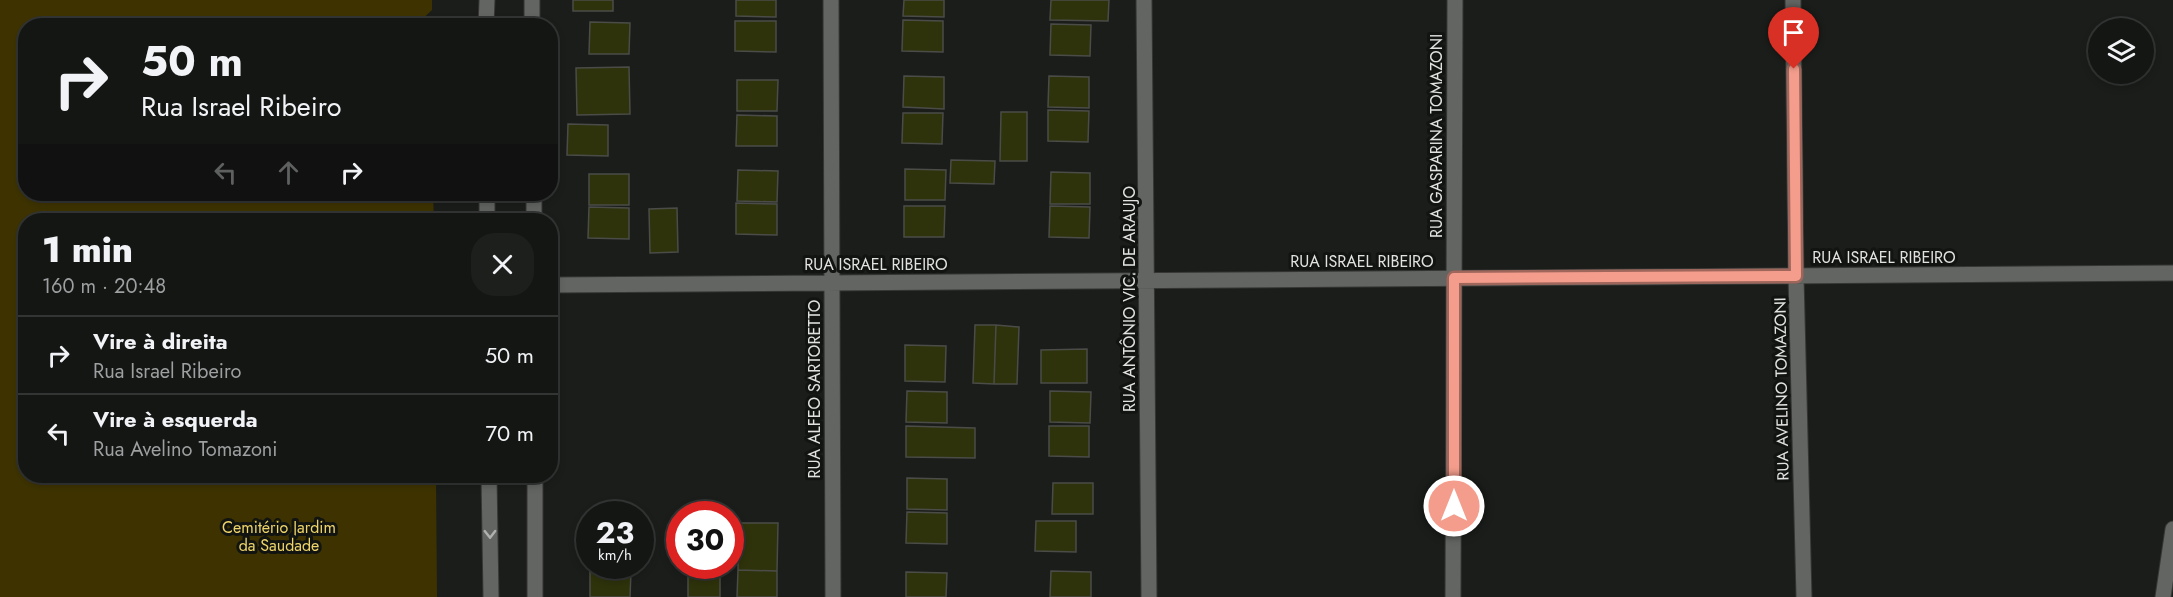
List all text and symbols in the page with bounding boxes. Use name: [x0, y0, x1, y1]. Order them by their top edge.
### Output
pin: [1768, 7, 1819, 69]
icon: arrive: [1777, 16, 1810, 49]
map controls: [2088, 18, 2154, 84]
button: layers: [2088, 18, 2154, 84]
text: 50 m: [141, 31, 243, 92]
street label: RUA GASPARINA TOMAZONI: [1425, 34, 1448, 238]
icon: right: [42, 42, 120, 120]
text: Rua Israel Ribeiro: [141, 87, 341, 126]
icon: left: [209, 156, 242, 189]
icon: ahead: [272, 156, 305, 189]
icon: right: [335, 156, 368, 189]
street label: RUA ANTÔNIO VIC. DE ARAUJO: [1118, 186, 1141, 412]
text: 1 min: [42, 223, 133, 275]
button: close: [471, 233, 534, 296]
street label: RUA ISRAEL RIBEIRO: [1812, 246, 1956, 269]
street label: RUA ISRAEL RIBEIRO: [1290, 250, 1434, 273]
street label: RUA ISRAEL RIBEIRO: [804, 253, 948, 276]
text: 160 m · 20:48: [42, 272, 166, 301]
street label: RUA AVELINO TOMAZONI: [1768, 297, 1795, 481]
street label: RUA ALFEO SARTORETTO: [803, 300, 826, 478]
text: Vire à direita: [93, 325, 228, 357]
icon: right: [42, 339, 75, 372]
text: 50 m: [485, 339, 534, 371]
text: Rua Israel Ribeiro: [93, 357, 241, 386]
text: Vire à esquerda: [93, 403, 258, 435]
icon: left: [42, 417, 75, 450]
text: 70 m: [485, 417, 534, 449]
text: Rua Avelino Tomazoni: [93, 435, 278, 464]
position arrow: [1422, 474, 1486, 538]
speed limit sign: 30: [666, 501, 744, 579]
text: 23: [596, 511, 634, 554]
park label: Cemitério Jardim da Saudade: [222, 516, 336, 557]
one-way arrow: [484, 529, 496, 538]
text: km/h: [598, 544, 632, 566]

